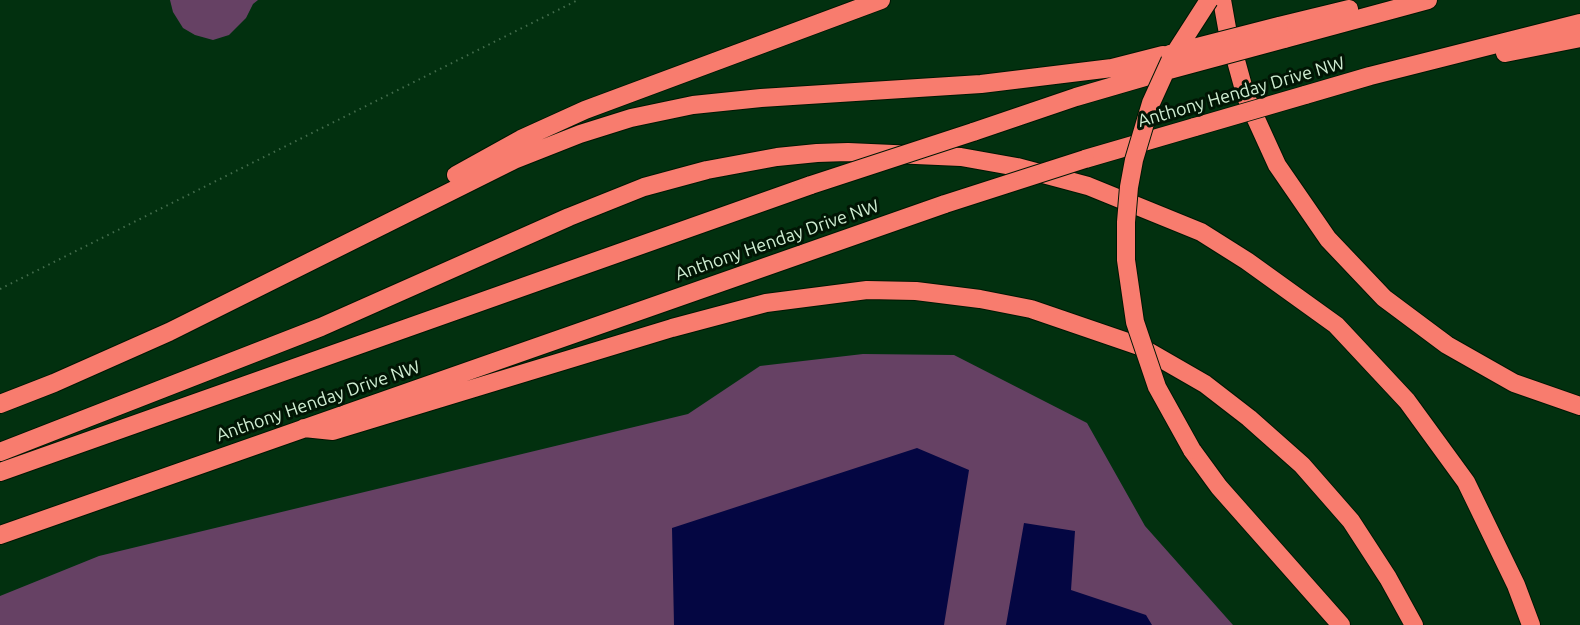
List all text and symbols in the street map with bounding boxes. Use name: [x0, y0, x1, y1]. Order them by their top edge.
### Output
street label: Anthony Henday Drive NW: [1135, 52, 1347, 132]
street label: Anthony Henday Drive NW: [672, 195, 882, 285]
street label: Anthony Henday Drive NW: [213, 356, 423, 446]

